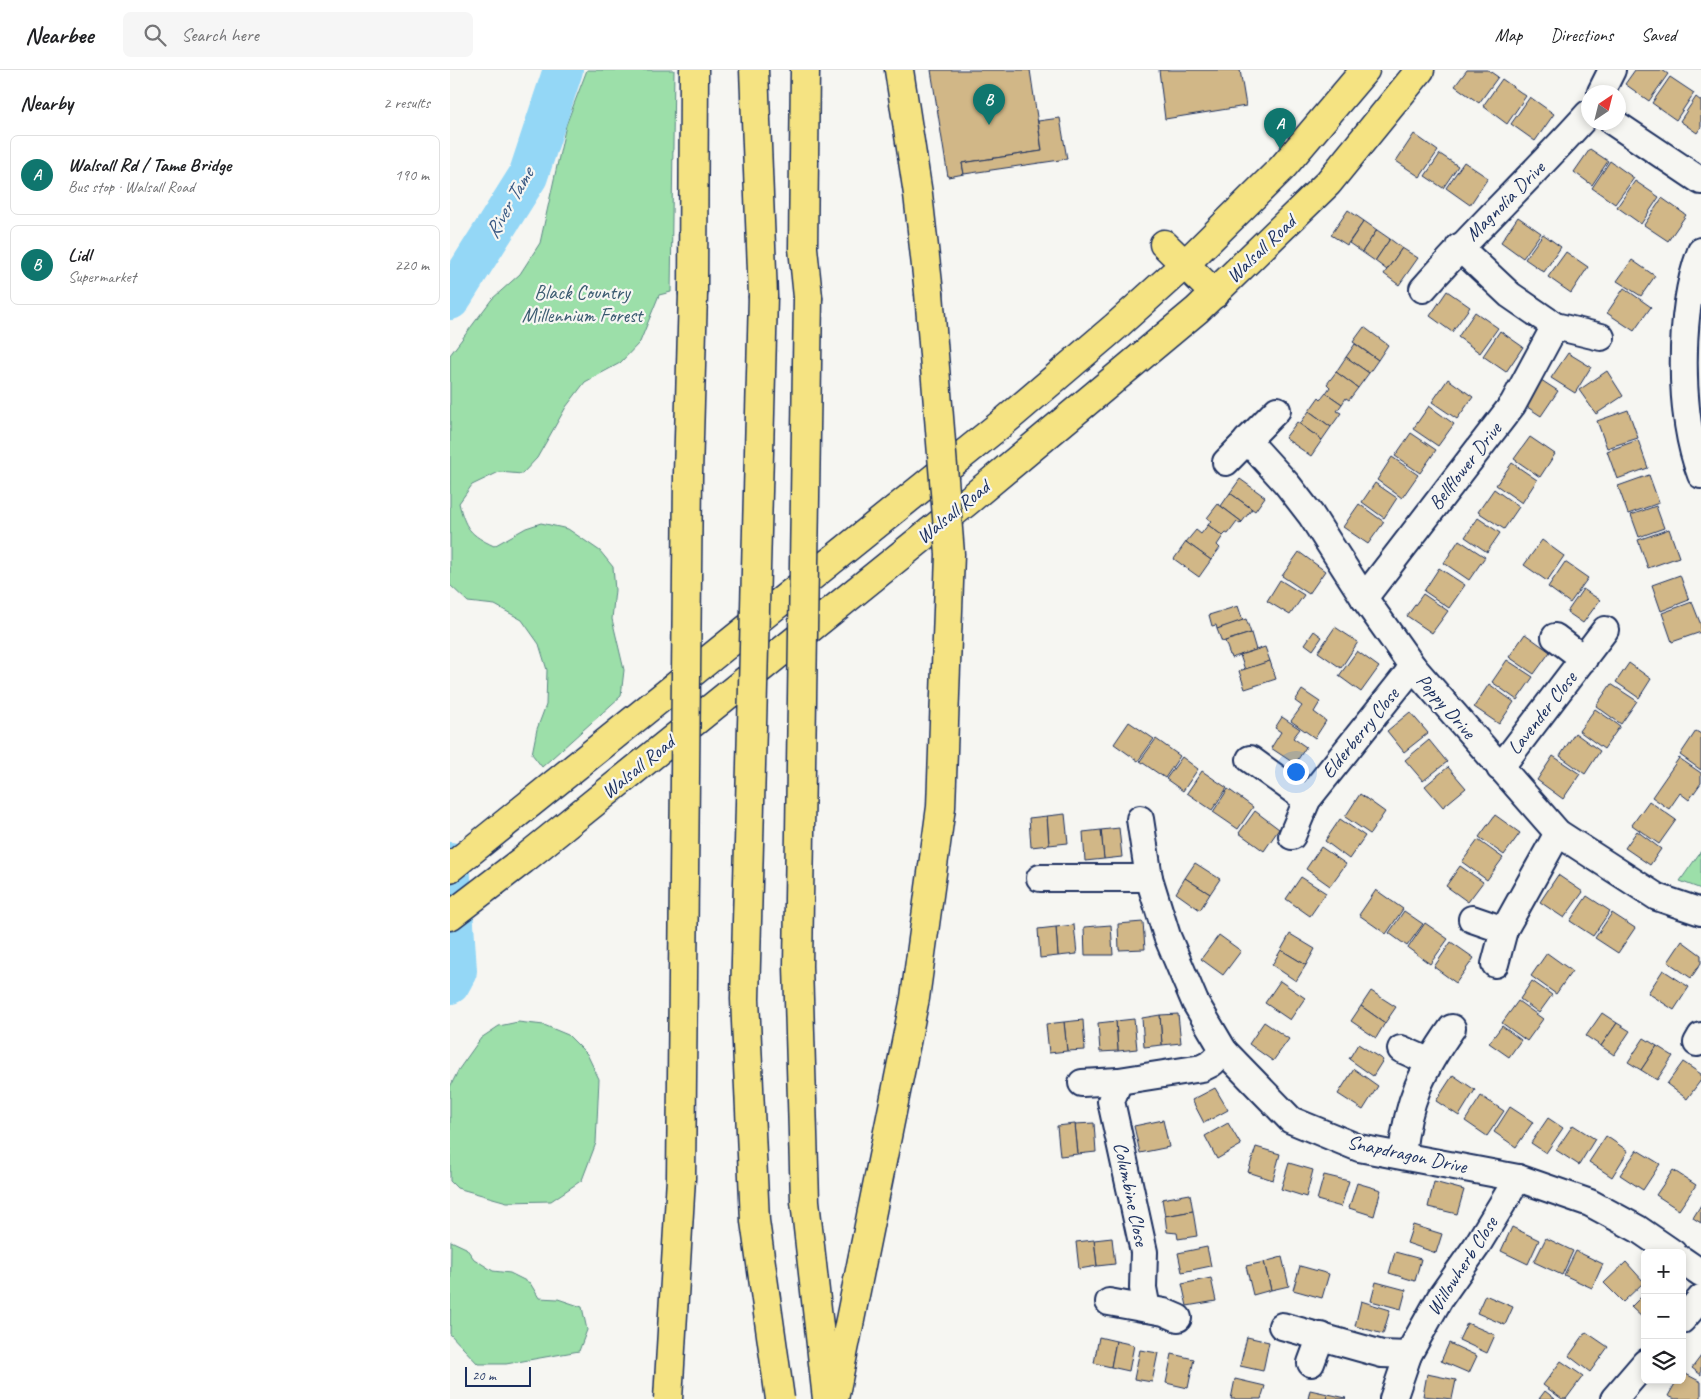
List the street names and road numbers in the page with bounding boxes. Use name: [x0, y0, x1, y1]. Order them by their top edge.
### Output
street label: Magnolia Drive: [1460, 155, 1551, 246]
street label: Walsall Road: [1221, 208, 1303, 288]
street label: Bellflower Drive: [1423, 416, 1508, 515]
street label: Walsall Road: [911, 473, 997, 549]
street label: Lavender Close: [1502, 665, 1583, 760]
street label: Poppy Drive: [1411, 668, 1482, 745]
street label: Elderberry Close: [1316, 681, 1405, 784]
street label: Walsall Road: [596, 728, 682, 804]
street label: Snapdragon Drive: [1345, 1129, 1471, 1179]
street label: Columbine Close: [1108, 1140, 1155, 1250]
street label: Willowherb Close: [1421, 1211, 1504, 1320]

